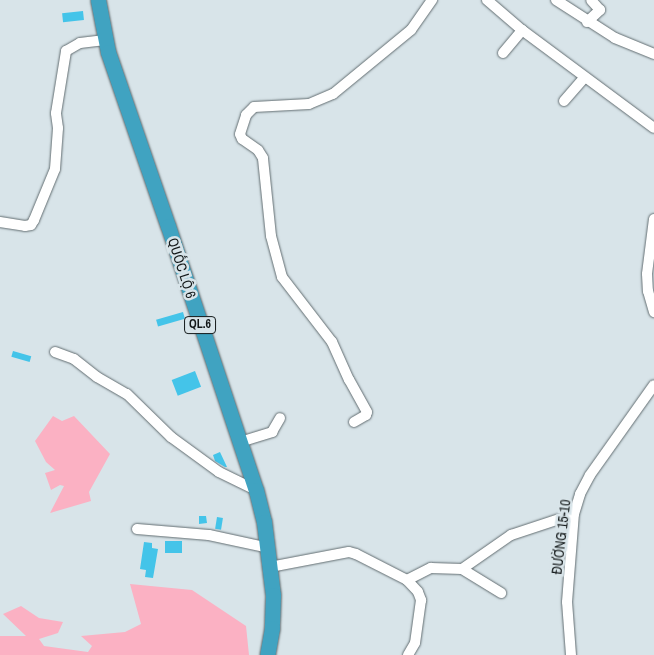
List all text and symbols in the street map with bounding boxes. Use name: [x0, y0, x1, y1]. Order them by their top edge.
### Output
street label: QUỐC LỘ 6: [164, 236, 200, 300]
road number: QL.6: [184, 316, 216, 334]
street label: ĐƯỜNG 15-10: [548, 499, 574, 575]

